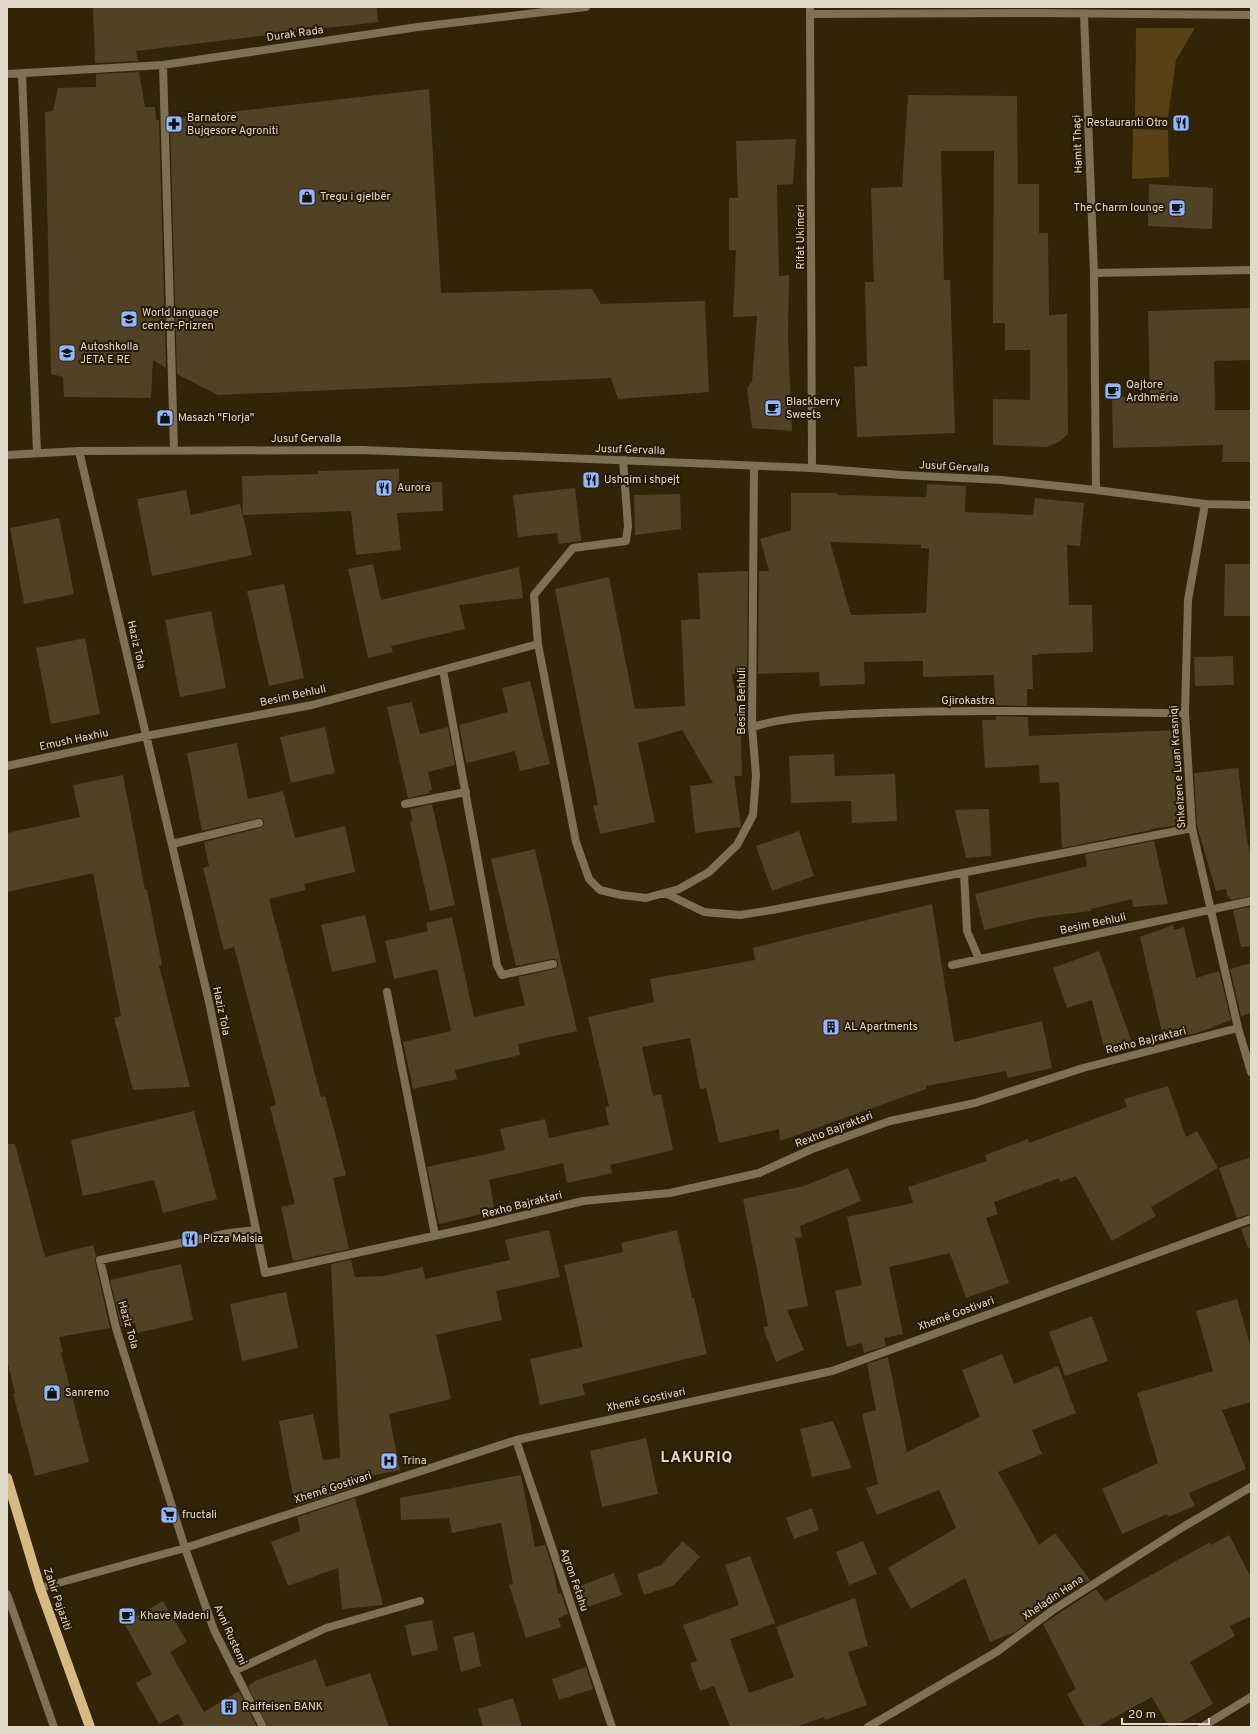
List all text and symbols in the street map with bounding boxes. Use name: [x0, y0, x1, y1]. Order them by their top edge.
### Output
street label: Durak Rada: [266, 23, 324, 45]
place label: Barnatore Bujqesore Agroniti: [187, 111, 278, 138]
restaurant icon: Restauranti Otro: [1171, 113, 1191, 133]
pharmacy icon: Barnatore Bujqesore Agroniti: [164, 114, 184, 134]
street label: Hamit Thaçi: [1070, 114, 1086, 174]
place label: Restauranti Otro: [1087, 116, 1168, 130]
shop icon: Tregu i gjelbër: [297, 187, 317, 207]
place label: Tregu i gjelbër: [320, 190, 391, 204]
cafe icon: The Charm lounge: [1167, 198, 1187, 218]
place label: The Charm lounge: [1074, 201, 1164, 215]
street label: Rifat Ukimeri: [794, 205, 808, 269]
place label: World language center-Prizren: [142, 306, 219, 333]
school or university icon: World language center-Prizren: [119, 309, 139, 329]
place label: Autoshkolla JETA E RE: [80, 340, 138, 367]
school or university icon: Autoshkolla JETA E RE: [57, 343, 77, 363]
place label: Qajtore Ardhmëria: [1126, 378, 1178, 405]
cafe icon: Qajtore Ardhmëria: [1103, 381, 1123, 401]
place label: Blackberry Sweets: [786, 395, 840, 422]
cafe icon: Blackberry Sweets: [763, 398, 783, 418]
shop icon: Masazh "Florja": [155, 408, 175, 428]
place label: Masazh "Florja": [178, 411, 254, 425]
street label: Jusuf Gervalla: [271, 432, 341, 446]
street label: Jusuf Gervalla: [595, 442, 666, 458]
street label: Jusuf Gervalla: [918, 458, 990, 476]
restaurant icon: Ushqim i shpejt: [581, 470, 601, 490]
place label: Ushqim i shpejt: [604, 473, 680, 487]
restaurant icon: Aurora: [374, 478, 394, 498]
place label: Aurora: [397, 481, 431, 495]
street label: Haziz Tola: [124, 619, 148, 671]
street label: Besim Behluli: [735, 667, 749, 735]
street label: Besim Behluli: [259, 682, 327, 710]
street label: Gjirokastra: [941, 694, 995, 708]
street label: Shkelzen e Luan Krasniqi: [1167, 705, 1189, 829]
street label: Emush Haxhiu: [38, 726, 110, 754]
street label: Besim Behluli: [1059, 910, 1127, 938]
street label: Haziz Tola: [209, 985, 233, 1037]
building icon: AL Apartments: [821, 1017, 841, 1037]
place label: AL Apartments: [844, 1020, 918, 1034]
street label: Rexho Bajraktari: [1104, 1024, 1188, 1058]
street label: Rexho Bajraktari: [793, 1109, 875, 1151]
street label: Rexho Bajraktari: [480, 1188, 564, 1222]
restaurant icon: Pizza Malsia: [180, 1229, 200, 1249]
place label: Pizza Malsia: [203, 1232, 263, 1246]
street label: Xhemë Gostivari: [916, 1294, 996, 1334]
street label: Haziz Tola: [114, 1299, 142, 1351]
shop icon: Sanremo: [42, 1383, 62, 1403]
street label: Xhemë Gostivari: [605, 1385, 687, 1415]
place label: Sanremo: [65, 1386, 110, 1400]
district label: LAKURIQ: [661, 1449, 733, 1468]
hospital icon: Trina: [379, 1451, 399, 1471]
place label: Trina: [402, 1454, 427, 1468]
street label: Xhemë Gostivari: [293, 1469, 373, 1507]
supermarket icon: fructali: [159, 1505, 179, 1525]
place label: fructali: [182, 1508, 217, 1522]
street label: Agron Fetahu: [557, 1547, 591, 1613]
street label: Zahir Pajaziti: [40, 1566, 74, 1632]
street label: Xheladin Hana: [1020, 1572, 1086, 1624]
street label: Avni Rustemi: [210, 1603, 250, 1667]
cafe icon: Khave Madeni: [117, 1606, 137, 1626]
place label: Khave Madeni: [140, 1609, 209, 1623]
building icon: Raiffeisen BANK: [219, 1697, 239, 1717]
place label: Raiffeisen BANK: [242, 1700, 323, 1714]
scale bar: [1122, 1700, 1209, 1726]
text: 20 m: [1128, 1707, 1156, 1723]

